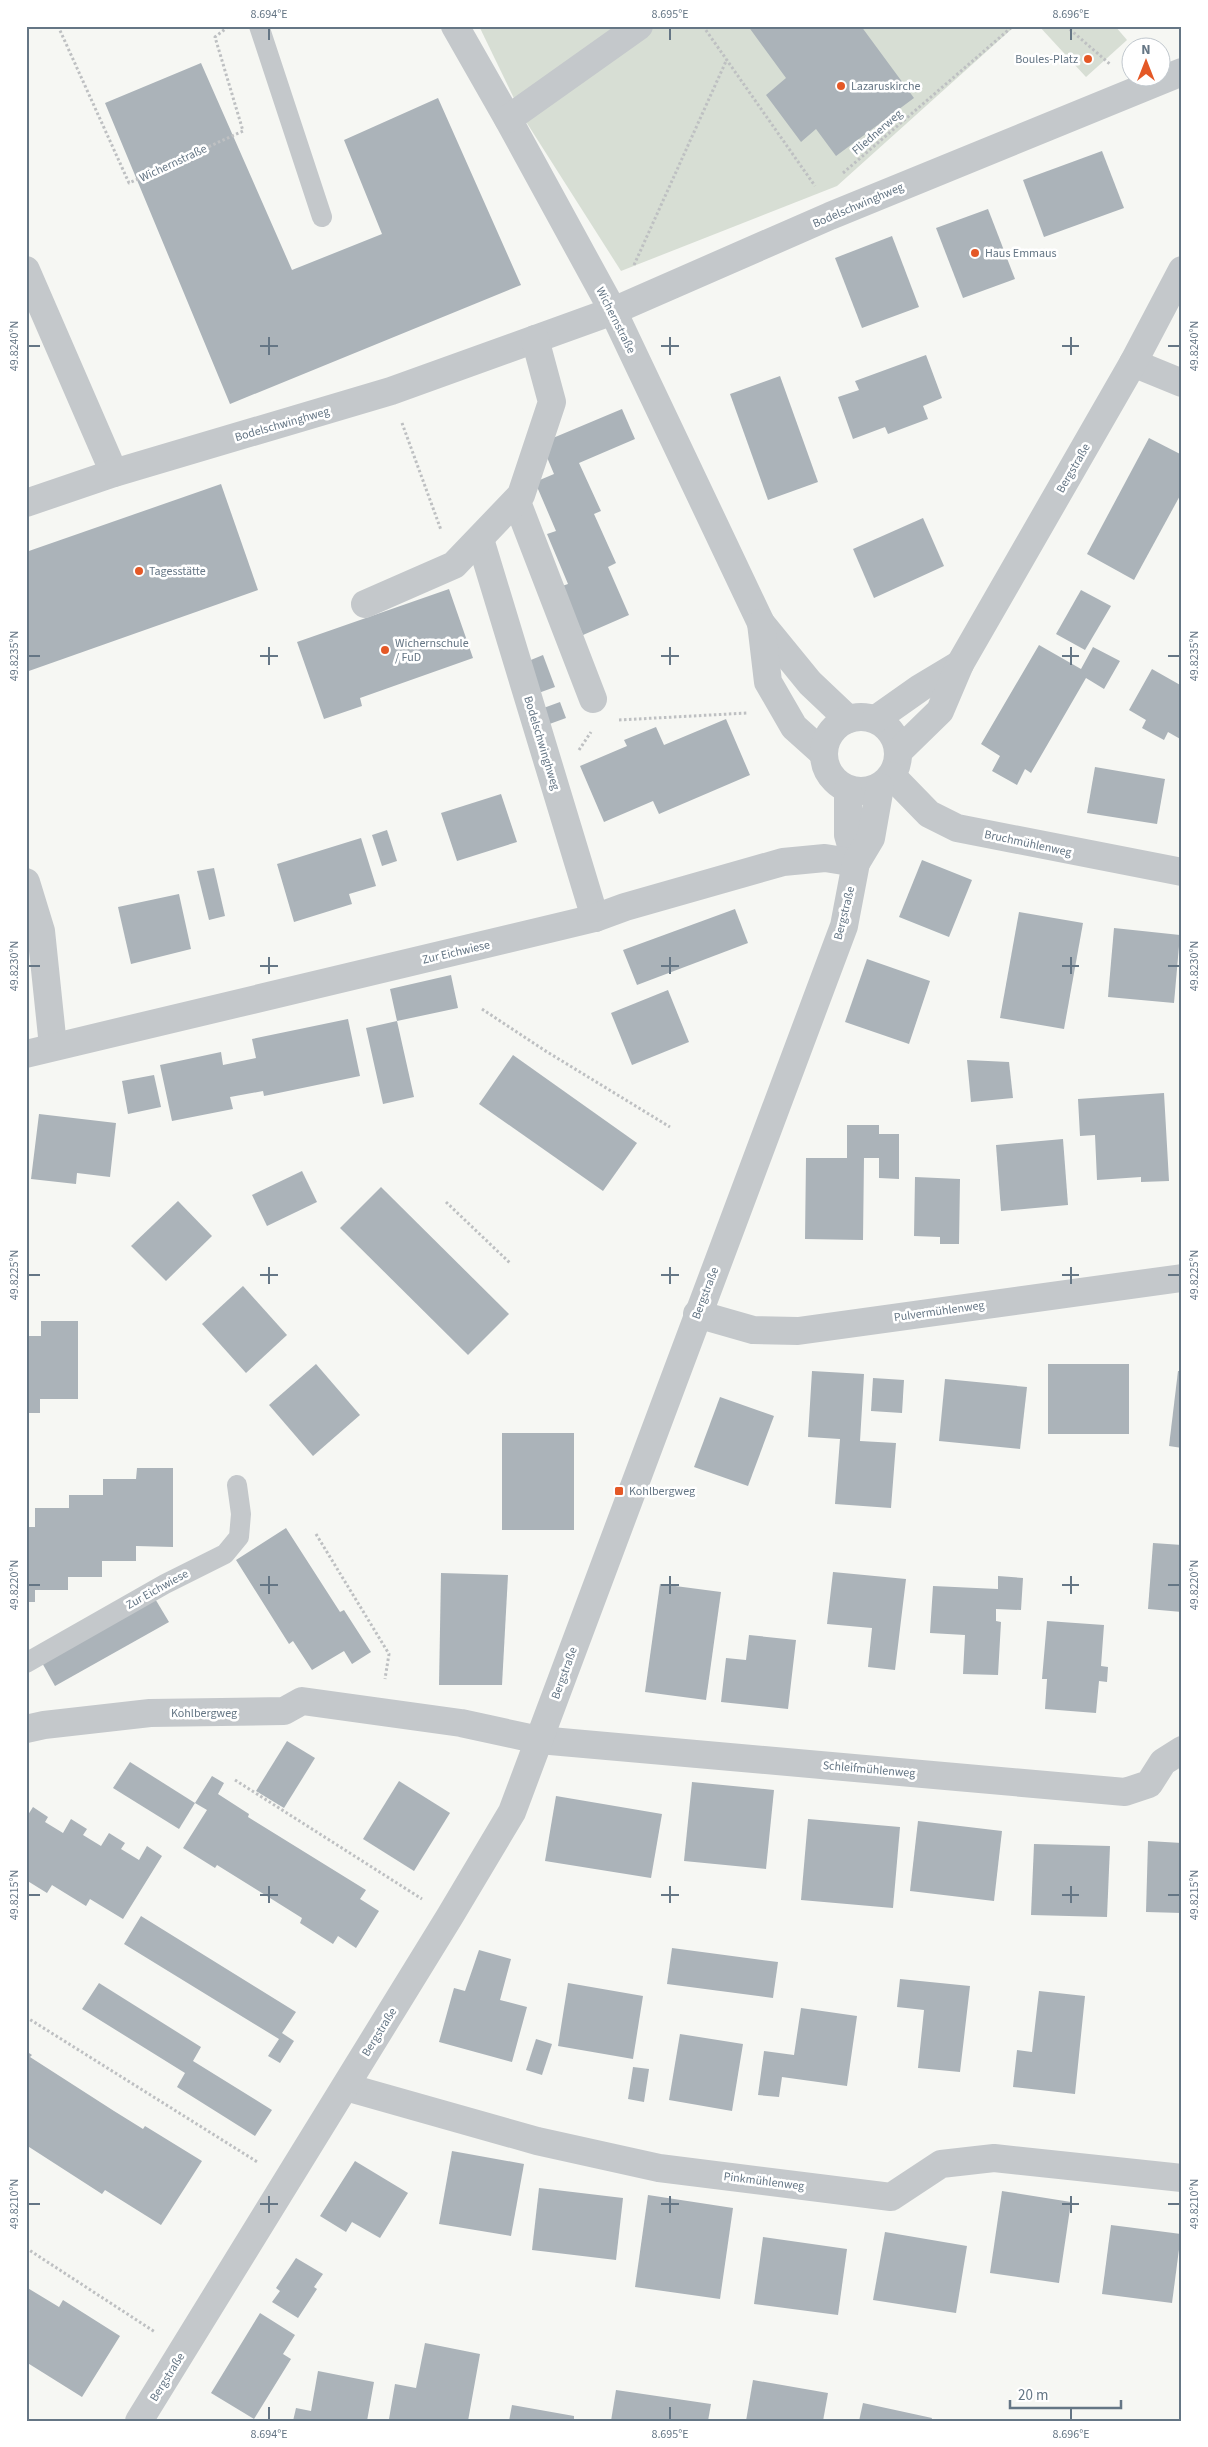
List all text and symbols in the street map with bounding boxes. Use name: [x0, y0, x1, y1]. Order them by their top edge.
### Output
text: 8.694°E: [250, 6, 288, 23]
text: 8.695°E: [651, 6, 689, 23]
text: 8.696°E: [1052, 6, 1090, 23]
north arrow: [1120, 38, 1170, 88]
text: N: [1141, 40, 1151, 60]
place label: Boules-Platz: [1015, 51, 1078, 68]
marker: Boules-Platz: [1082, 53, 1094, 65]
place label: Lazaruskirche: [851, 78, 920, 95]
marker: Lazaruskirche: [835, 80, 847, 92]
street label: Fliednerweg: [848, 106, 906, 159]
street label: Wichernstraße: [137, 140, 210, 187]
street label: Bodelschwinghweg: [810, 179, 906, 232]
place label: Haus Emmaus: [985, 245, 1057, 262]
marker: Haus Emmaus: [969, 247, 981, 259]
street label: Wichernstraße: [591, 284, 640, 357]
text: 49.8240°N: [6, 321, 23, 371]
text: 49.8240°N: [1186, 321, 1203, 371]
street label: Bodelschwinghweg: [233, 403, 331, 446]
street label: Bergstraße: [1052, 440, 1094, 496]
place label: Tagesstätte: [149, 563, 206, 580]
marker: Tagesstätte: [133, 565, 145, 577]
text: 49.8235°N: [6, 631, 23, 681]
text: 49.8235°N: [1186, 631, 1203, 681]
place label: Wichernschule / FuD: [395, 635, 469, 666]
marker: Wichernschule / FuD: [379, 644, 391, 656]
street label: Bodelschwinghweg: [519, 694, 564, 792]
street label: Bruchmühlenweg: [983, 826, 1073, 861]
street label: Bergstraße: [830, 884, 859, 942]
street label: Zur Eichwiese: [421, 936, 492, 969]
text: 49.8230°N: [6, 941, 23, 991]
text: 49.8230°N: [1186, 941, 1203, 991]
text: 49.8225°N: [6, 1250, 23, 1300]
text: 49.8225°N: [1186, 1250, 1203, 1300]
street label: Bergstraße: [688, 1265, 723, 1322]
street label: Pulvermühlenweg: [893, 1297, 985, 1326]
place label: Kohlbergweg: [629, 1483, 695, 1500]
marker: Kohlbergweg: [613, 1485, 625, 1497]
text: 49.8220°N: [6, 1560, 23, 1610]
text: 49.8220°N: [1186, 1560, 1203, 1610]
street label: Zur Eichwiese: [123, 1565, 192, 1614]
street label: Bergstraße: [547, 1645, 582, 1702]
street label: Kohlbergweg: [171, 1705, 237, 1722]
street label: Schleifmühlenweg: [822, 1757, 916, 1782]
text: 49.8215°N: [6, 1870, 23, 1920]
text: 49.8215°N: [1186, 1870, 1203, 1920]
street label: Bergstraße: [358, 2005, 401, 2060]
street label: Pinkmühlenweg: [723, 2168, 805, 2195]
text: 49.8210°N: [6, 2179, 23, 2229]
text: 49.8210°N: [1186, 2179, 1203, 2229]
street label: Bergstraße: [146, 2350, 189, 2405]
scale bar: [1010, 2377, 1122, 2409]
text: 20 m: [1018, 2385, 1048, 2406]
text: 8.694°E: [250, 2426, 288, 2443]
text: 8.695°E: [651, 2426, 689, 2443]
text: 8.696°E: [1052, 2426, 1090, 2443]

